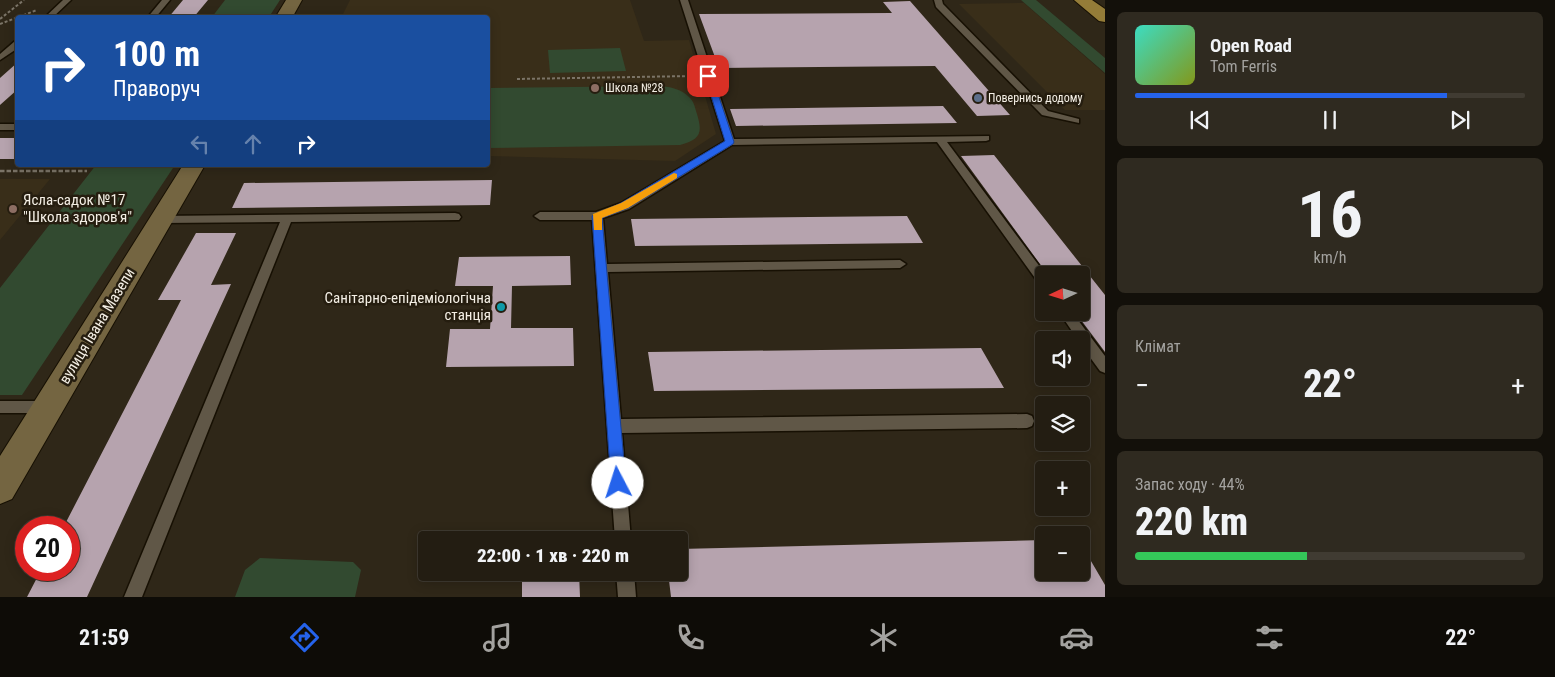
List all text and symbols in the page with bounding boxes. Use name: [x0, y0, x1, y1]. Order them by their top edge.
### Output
text: 100 m: [113, 34, 200, 75]
text: Open Road: [1210, 34, 1292, 57]
icon: right: [30, 35, 95, 100]
pin: [687, 55, 729, 97]
text: Tom Ferris: [1210, 57, 1277, 76]
icon: arrive: [694, 62, 722, 90]
text: Праворуч: [113, 76, 201, 101]
place label: Школа №28: [605, 81, 664, 95]
marker: Школа №28: [589, 82, 601, 94]
place label: Повернись додому: [988, 91, 1083, 105]
marker: Повернись додому: [972, 92, 984, 104]
icon: previous: [1186, 106, 1214, 134]
icon: pause: [1316, 106, 1344, 134]
icon: next: [1446, 106, 1474, 134]
icon: left: [186, 130, 214, 158]
icon: ahead: [239, 130, 267, 158]
icon: right: [292, 130, 320, 158]
text: 16: [1297, 177, 1363, 253]
place label: Ясла-садок №17 "Школа здоров'я": [23, 191, 132, 226]
marker: Ясла-садок №17 "Школа здоров'я": [7, 203, 19, 215]
text: km/h: [1314, 248, 1346, 267]
street label: вулиця Івана Мазепи: [55, 265, 139, 387]
north arrow: [1035, 266, 1090, 321]
map controls: [1035, 266, 1090, 581]
place label: Санітарно-епідеміологічна станція: [325, 289, 491, 324]
marker: Санітарно-епідеміологічна станція: [495, 301, 507, 313]
button: sound: [1035, 331, 1090, 386]
text: Клімат: [1135, 337, 1180, 356]
text: 22°: [1303, 362, 1357, 406]
text: −: [1135, 369, 1149, 402]
text: +: [1511, 369, 1525, 402]
button: layers: [1035, 396, 1090, 451]
position arrow: [591, 456, 643, 508]
button: +: [1035, 461, 1090, 516]
text: Запас ходу · 44%: [1135, 475, 1245, 494]
text: 220 km: [1135, 500, 1248, 544]
speed limit sign: 20: [15, 516, 80, 581]
button: −: [1035, 526, 1090, 581]
text: 22:00 · 1 хв · 220 m: [477, 544, 629, 567]
icon: directions: [287, 620, 322, 655]
icon: music: [480, 620, 515, 655]
icon: phone: [673, 620, 708, 655]
icon: climate: [866, 620, 901, 655]
icon: car: [1059, 620, 1094, 655]
icon: filters: [1252, 620, 1287, 655]
text: 21:59: [79, 625, 129, 650]
text: 22°: [1445, 625, 1476, 650]

